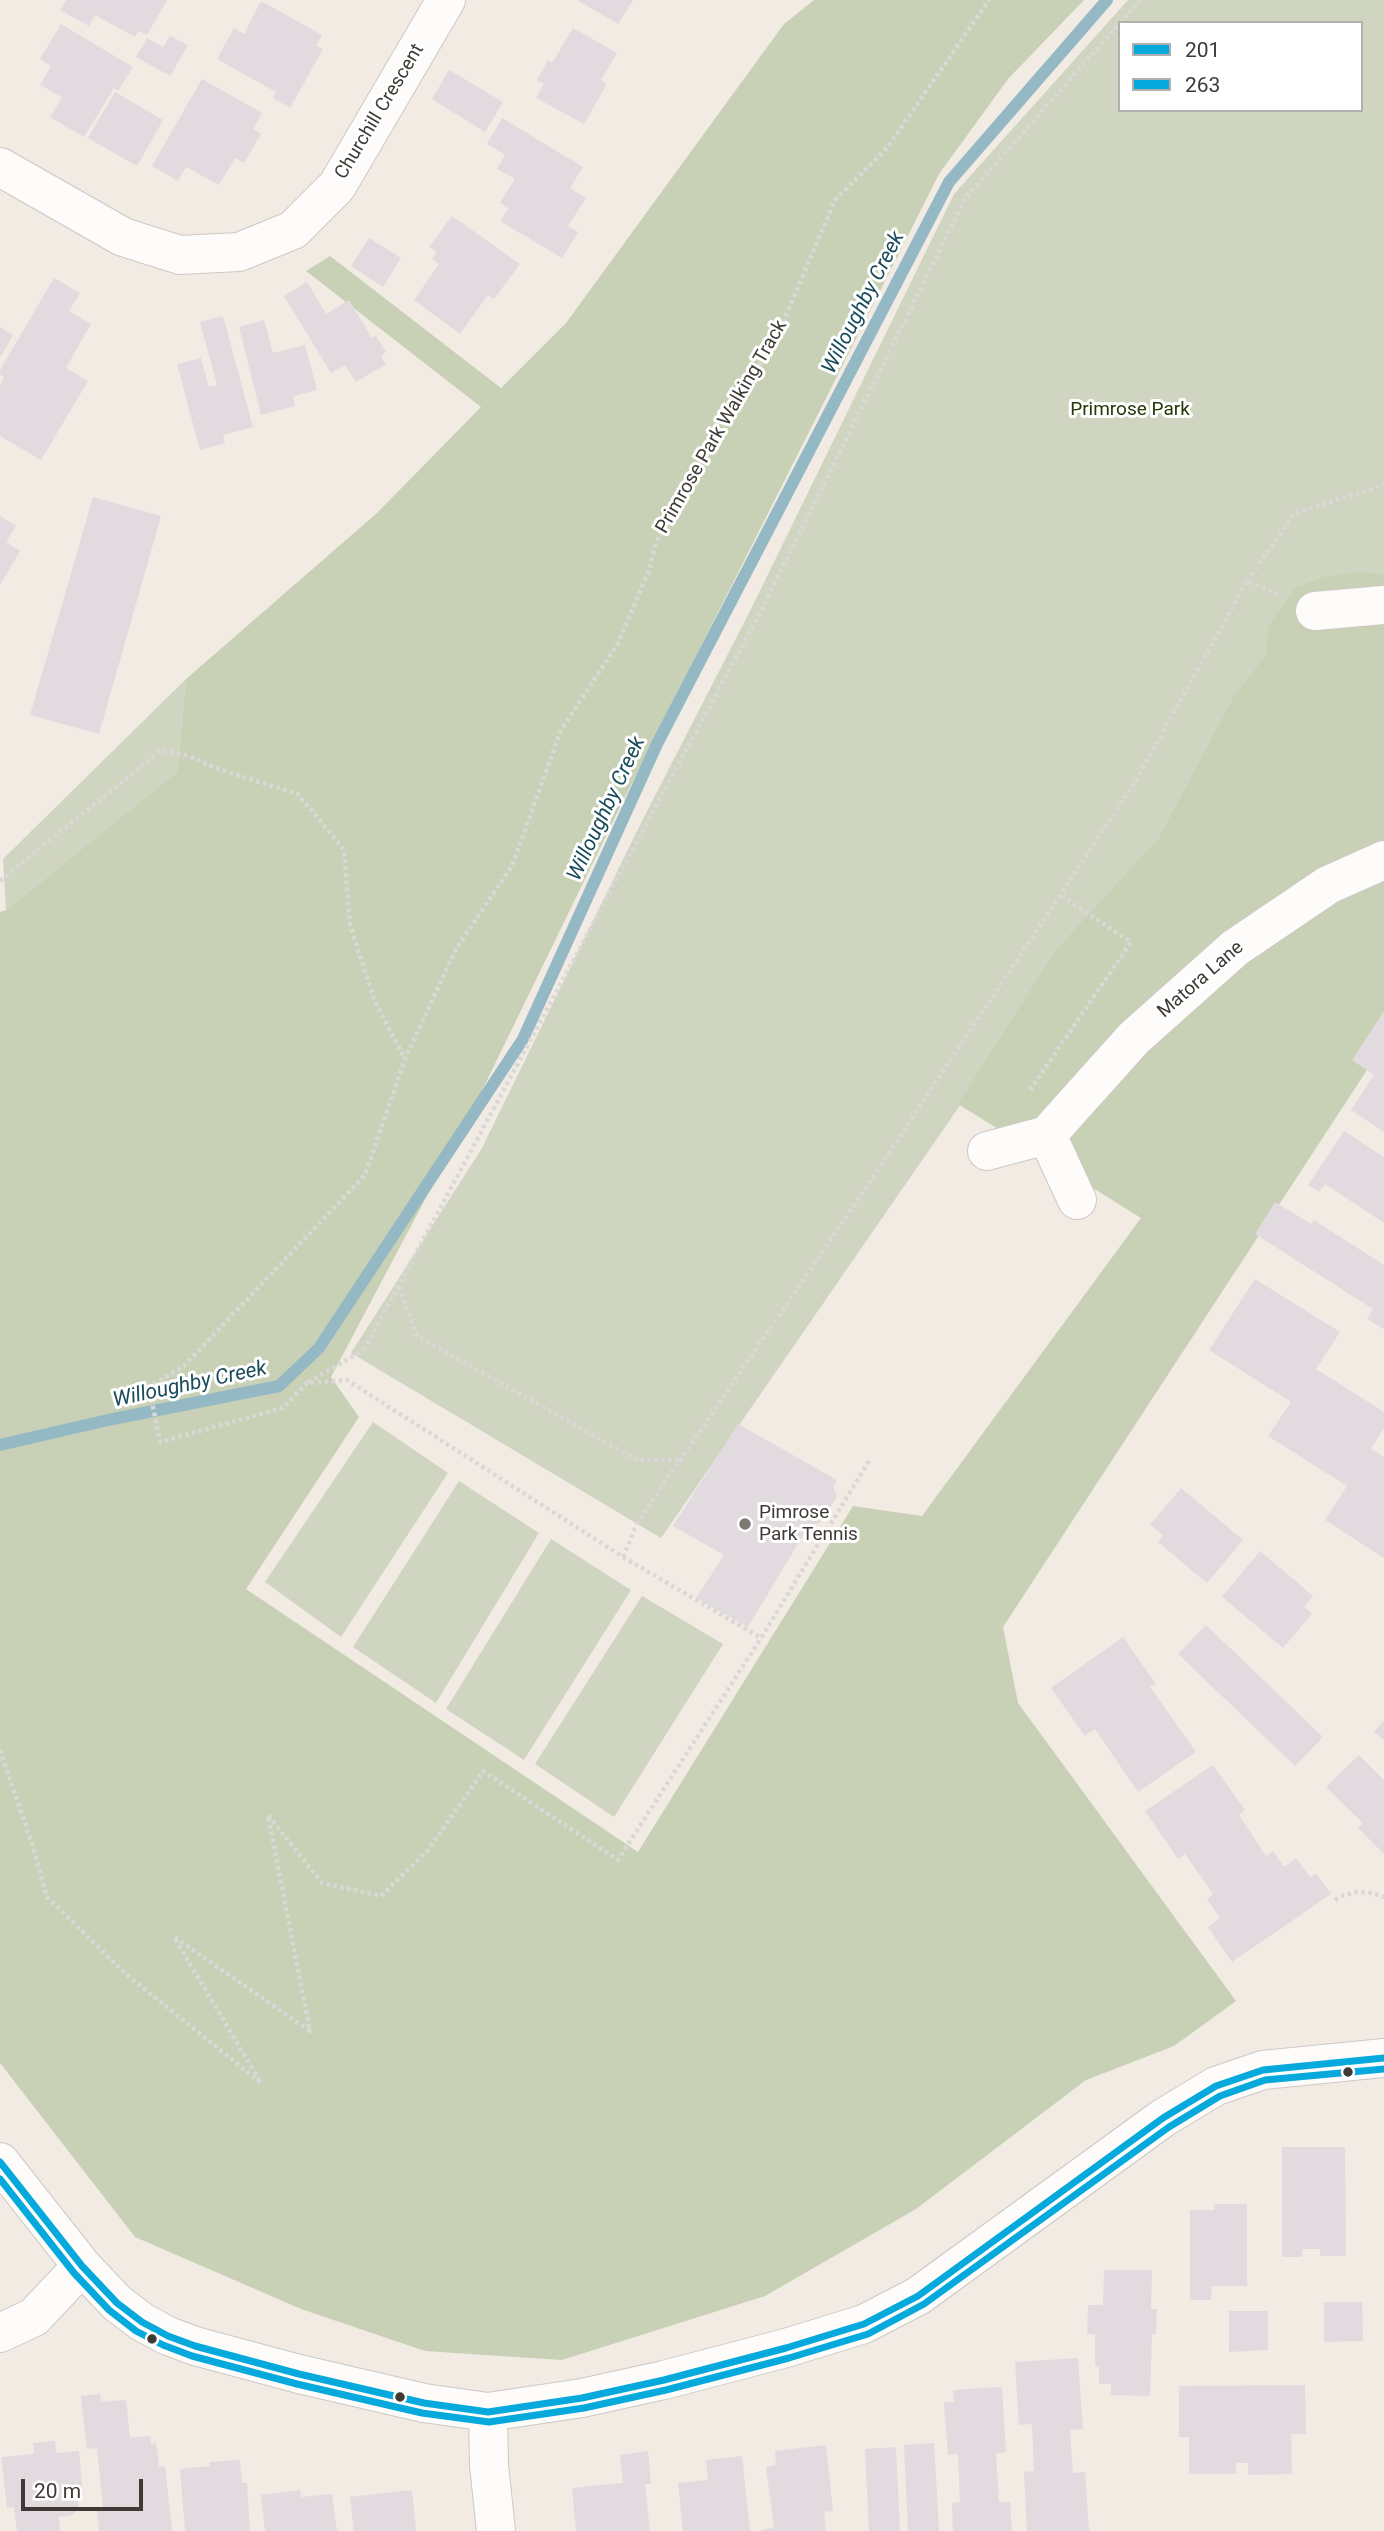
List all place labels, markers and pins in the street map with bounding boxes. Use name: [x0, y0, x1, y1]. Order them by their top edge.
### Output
place label: Pimrose Park Tennis: [759, 1502, 858, 1546]
marker: Pimrose Park Tennis: [737, 1516, 753, 1532]
unlabelled marker: [1341, 2065, 1355, 2079]
unlabelled marker: [145, 2332, 159, 2346]
unlabelled marker: [393, 2390, 407, 2404]

